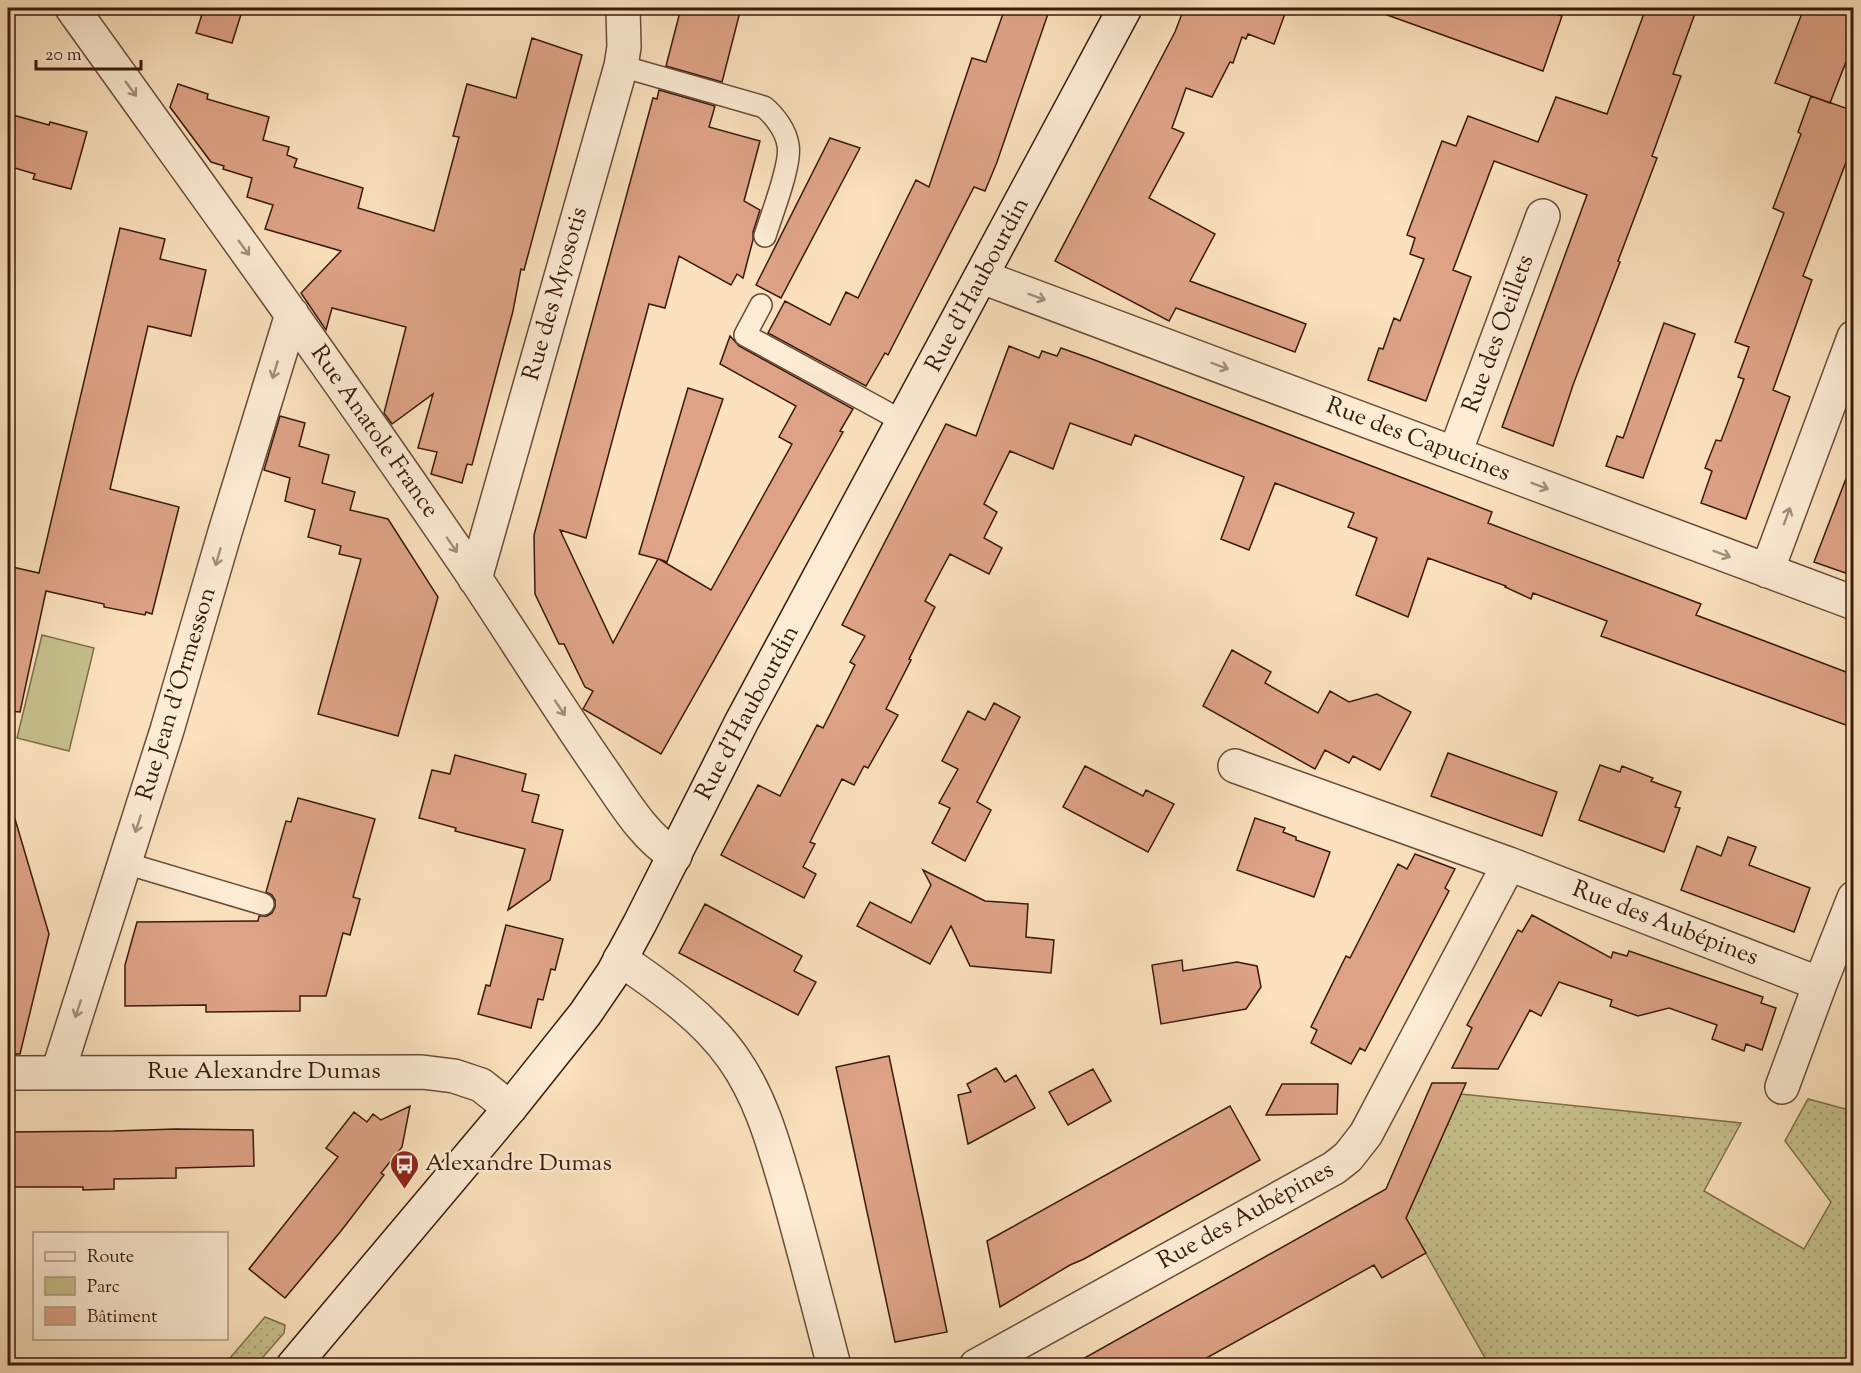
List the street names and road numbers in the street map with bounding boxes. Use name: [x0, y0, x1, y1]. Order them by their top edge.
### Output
street label: Rue d'Haubourdin: [918, 192, 1038, 378]
street label: Rue des Myosotis: [515, 203, 597, 385]
street label: Rue des Oeillets: [1455, 250, 1543, 418]
street label: Rue Anatole France: [302, 339, 446, 525]
street label: Rue des Capucines: [1321, 389, 1515, 491]
street label: Rue Jean d'Ormesson: [128, 583, 226, 805]
street label: Rue d'Haubourdin: [688, 620, 808, 806]
street label: Rue des Aubépines: [1567, 873, 1763, 975]
street label: Rue Alexandre Dumas: [147, 1055, 381, 1089]
street label: Rue des Aubépines: [1152, 1153, 1340, 1279]

